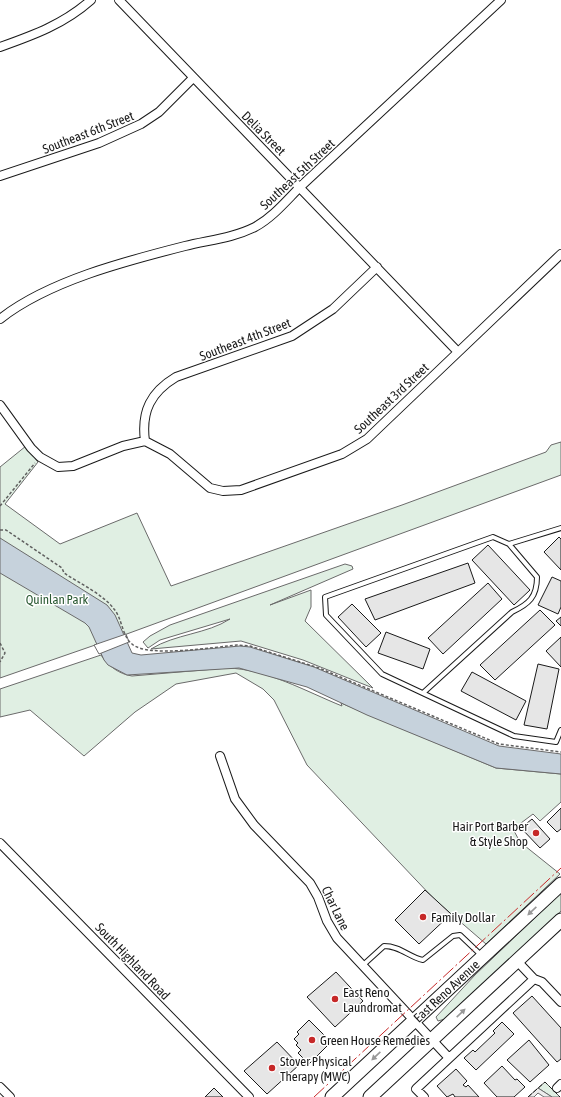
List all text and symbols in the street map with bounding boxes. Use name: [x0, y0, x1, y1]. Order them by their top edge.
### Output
street label: Southeast 6th Street: [40, 108, 136, 157]
street label: Delia Street: [239, 108, 289, 159]
street label: Southeast 5th Street: [257, 136, 338, 213]
street label: Southeast 4th Street: [197, 315, 293, 364]
street label: Southeast 3rd Street: [351, 360, 432, 437]
park label: Quinlan Park: [26, 592, 89, 607]
place label: Hair Port Barber & Style Shop: [452, 819, 528, 849]
marker: Hair Port Barber & Style Shop: [531, 828, 541, 838]
street label: Char Lane: [318, 884, 353, 933]
one-way arrow: [527, 906, 538, 915]
place label: Family Dollar: [431, 910, 495, 925]
marker: Family Dollar: [418, 912, 428, 922]
street label: South Highland Road: [92, 920, 173, 1003]
street label: East Reno Avenue: [411, 957, 483, 1025]
place label: East Reno Laundromat: [343, 985, 402, 1015]
marker: East Reno Laundromat: [330, 994, 340, 1004]
one-way arrow: [456, 1009, 466, 1018]
place label: Green House Remedies: [320, 1033, 430, 1048]
marker: Green House Remedies: [307, 1035, 317, 1045]
one-way arrow: [371, 1052, 381, 1061]
place label: Stover Physical Therapy (MWC): [280, 1054, 352, 1084]
marker: Stover Physical Therapy (MWC): [267, 1063, 277, 1073]

